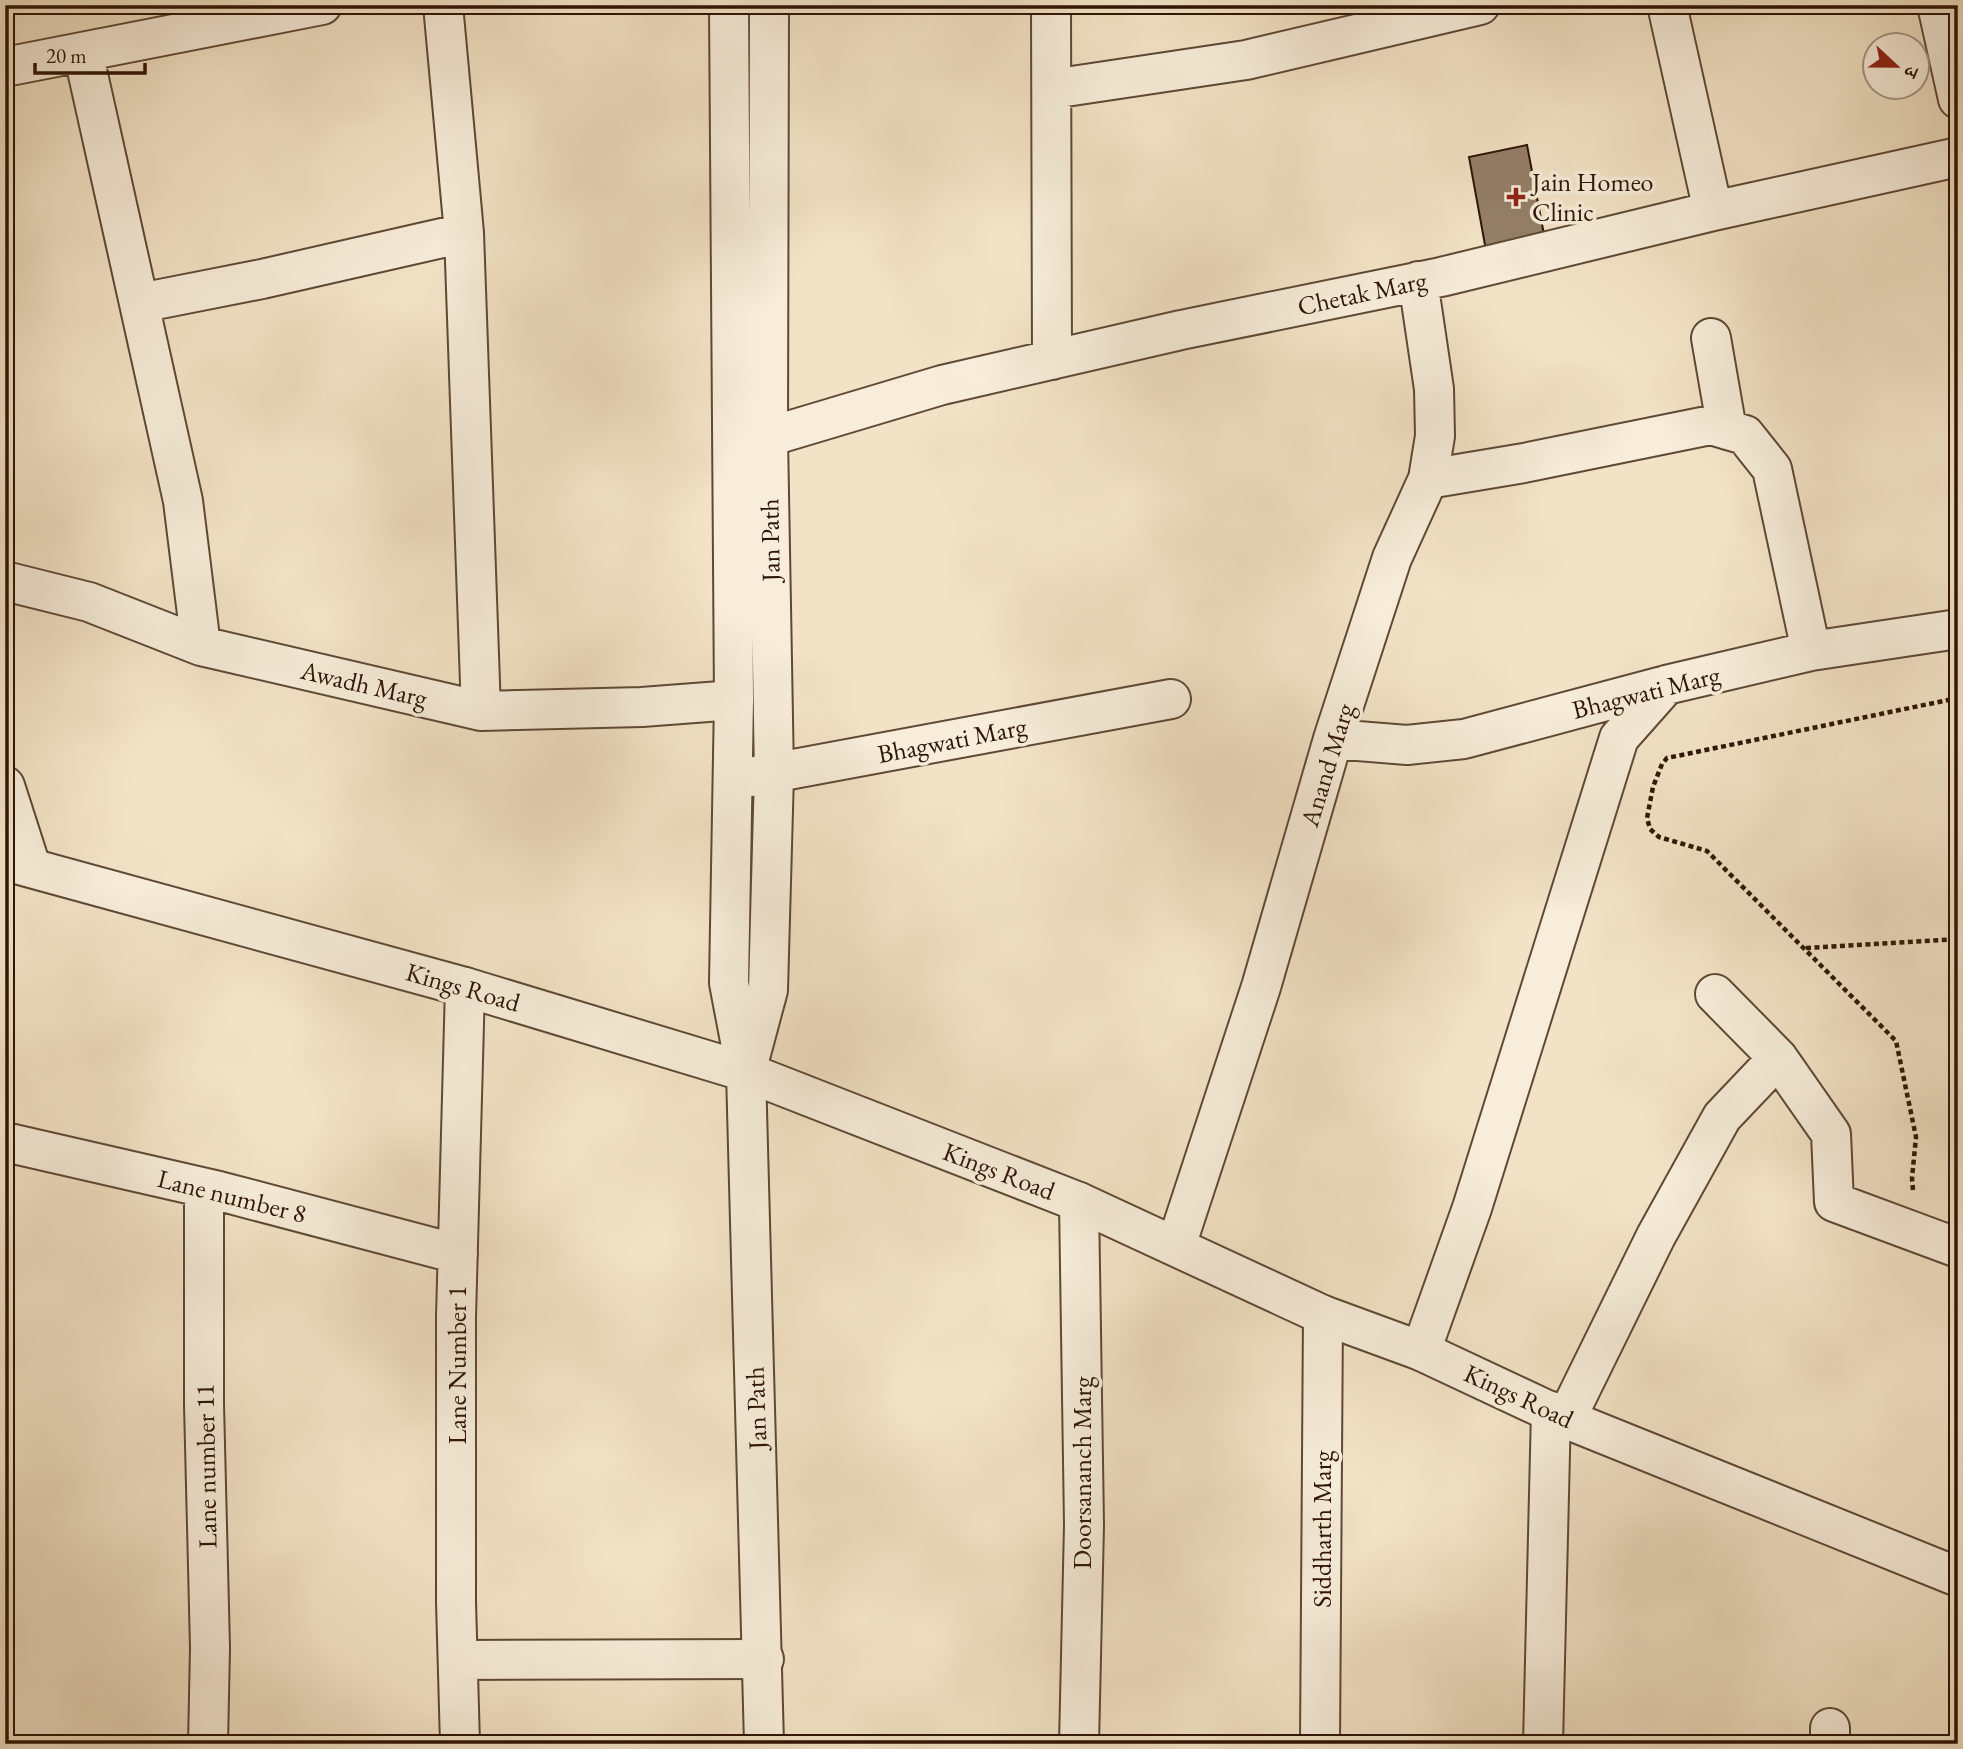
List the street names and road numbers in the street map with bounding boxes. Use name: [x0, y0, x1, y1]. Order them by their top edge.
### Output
street label: Chetak Marg: [1294, 263, 1430, 323]
street label: Jan Path: [752, 498, 788, 584]
street label: Awadh Marg: [296, 653, 431, 715]
street label: Bhagwati Marg: [1569, 657, 1724, 727]
street label: Anand Marg: [1292, 698, 1362, 832]
street label: Bhagwati Marg: [875, 709, 1030, 771]
street label: Kings Road: [402, 955, 525, 1020]
street label: Kings Road: [938, 1134, 1061, 1208]
street label: Lane number 8: [154, 1161, 310, 1231]
street label: Lane Number 1: [440, 1285, 474, 1445]
street label: Kings Road: [1459, 1356, 1580, 1437]
street label: Jan Path: [738, 1366, 775, 1452]
street label: Doorsananch Marg: [1065, 1376, 1099, 1570]
street label: Lane number 11: [188, 1383, 224, 1549]
street label: Siddharth Marg: [1305, 1450, 1339, 1608]

